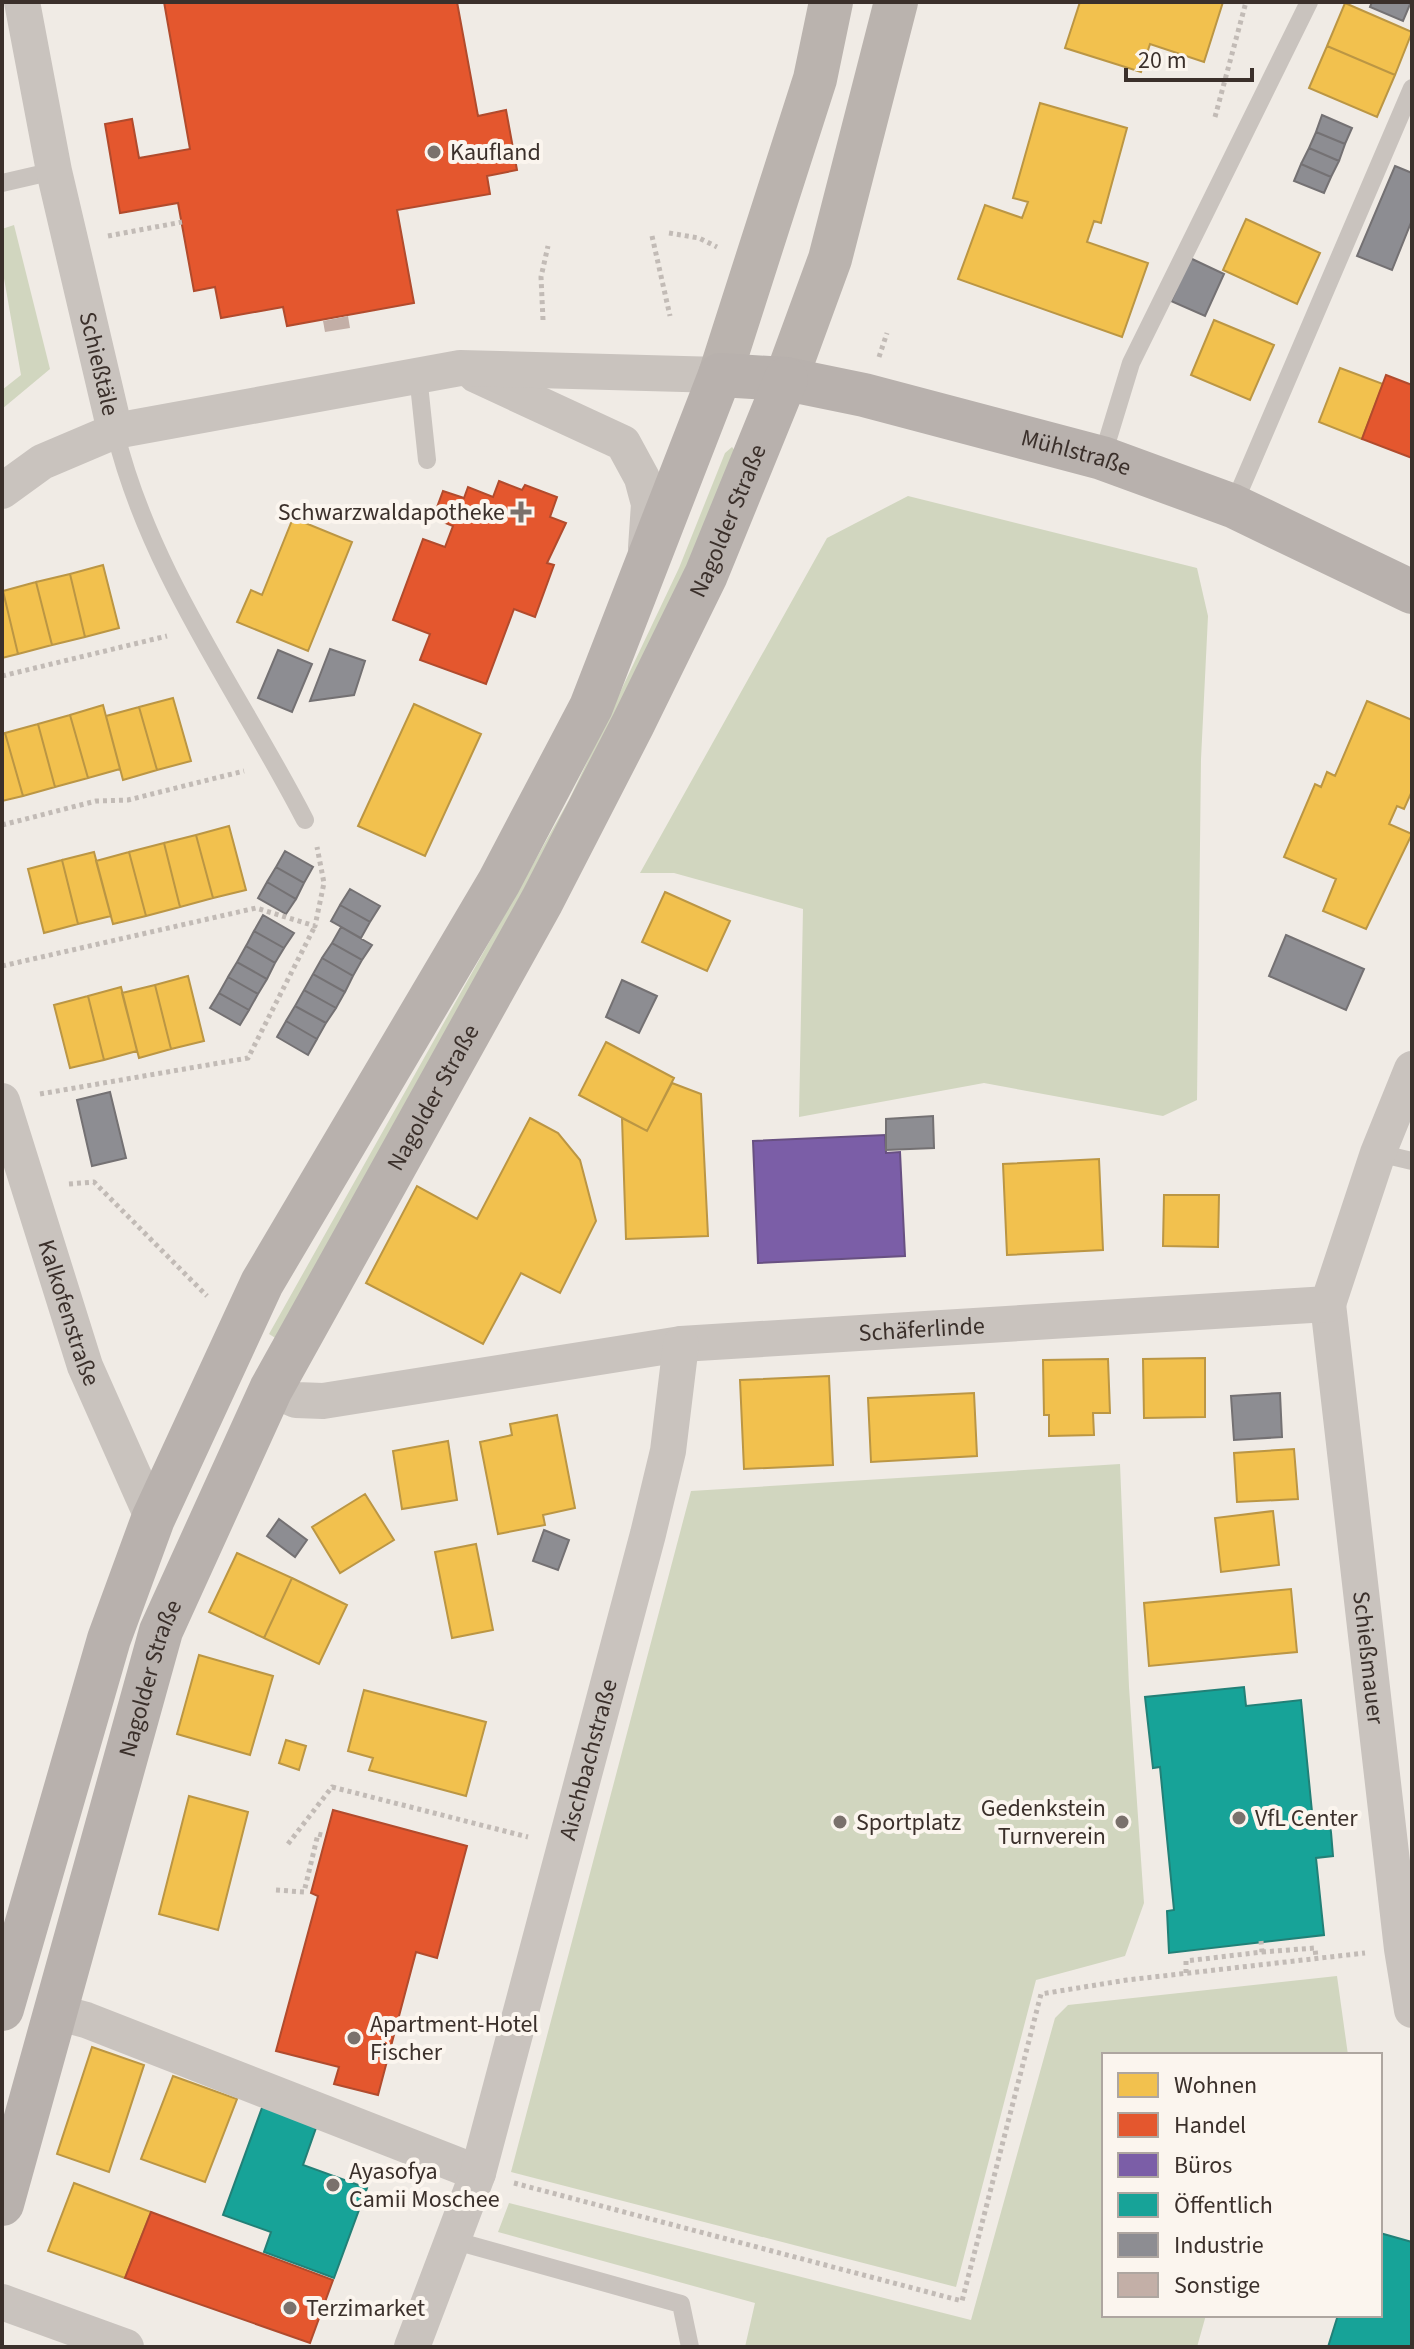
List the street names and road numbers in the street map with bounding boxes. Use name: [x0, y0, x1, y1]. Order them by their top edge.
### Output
street label: Schießtäle: [70, 308, 128, 419]
street label: Mühlstraße: [1017, 420, 1136, 485]
street label: Nagolder Straße: [680, 439, 775, 603]
street label: Nagolder Straße: [378, 1018, 488, 1177]
street label: Kalkofenstraße: [29, 1235, 109, 1392]
street label: Schäferlinde: [858, 1308, 986, 1350]
street label: Schießmauer: [1344, 1589, 1394, 1727]
street label: Nagolder Straße: [109, 1594, 191, 1761]
street label: Aischbachstraße: [550, 1675, 626, 1844]

